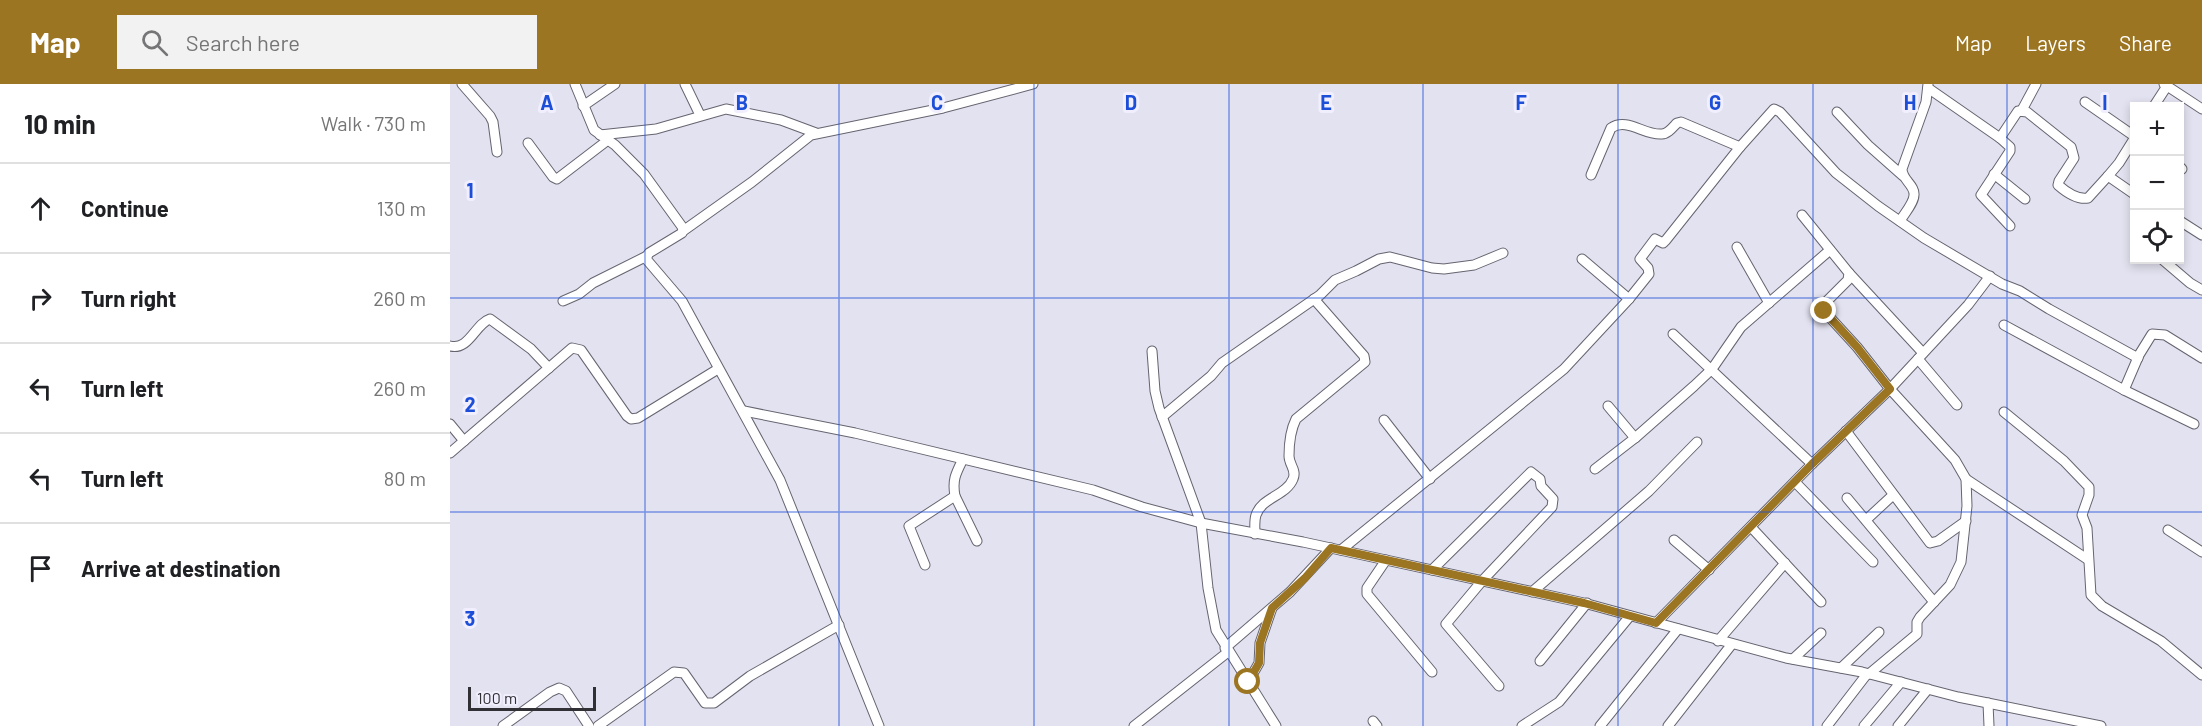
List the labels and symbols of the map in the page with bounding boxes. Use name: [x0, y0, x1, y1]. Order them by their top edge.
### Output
text: A: [540, 90, 554, 114]
text: B: [736, 90, 748, 114]
text: C: [931, 90, 943, 114]
text: D: [1125, 90, 1137, 114]
text: E: [1320, 90, 1332, 114]
text: F: [1515, 90, 1527, 114]
text: G: [1709, 90, 1721, 114]
text: H: [1904, 90, 1916, 114]
text: I: [2102, 90, 2108, 114]
text: 1: [466, 178, 474, 202]
route end: [1810, 297, 1836, 323]
text: 2: [464, 392, 476, 416]
text: 3: [465, 606, 475, 630]
route start: [1234, 668, 1260, 694]
scale bar: [468, 684, 596, 712]

